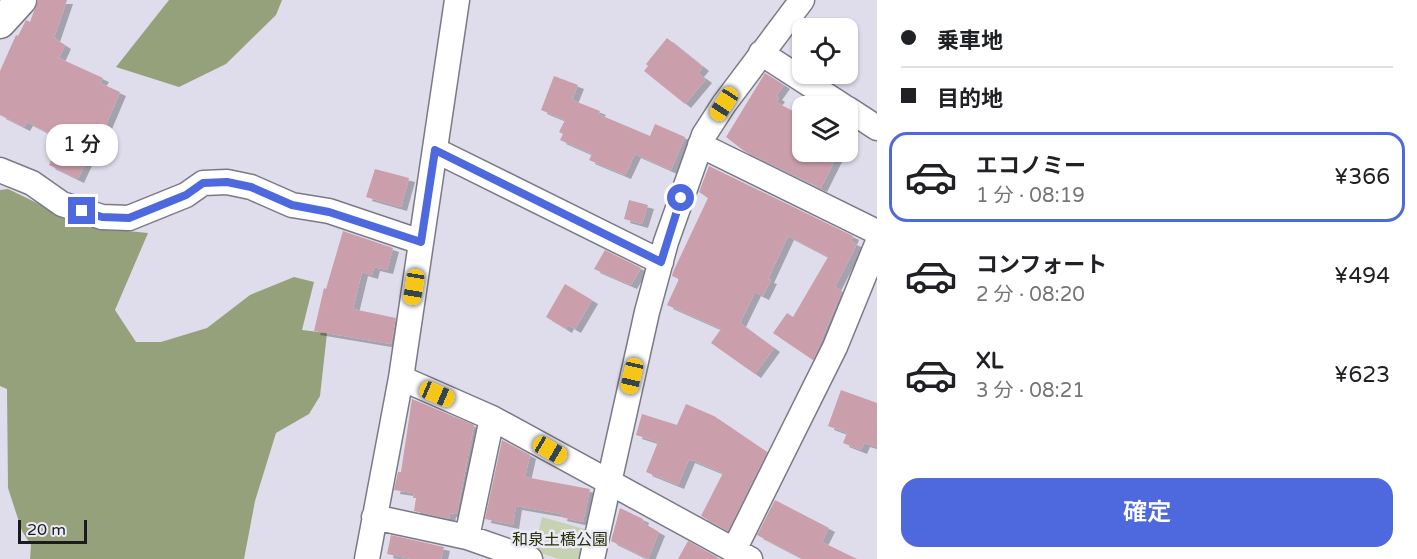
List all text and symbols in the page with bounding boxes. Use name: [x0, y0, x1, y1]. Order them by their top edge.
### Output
map controls: [792, 18, 858, 162]
button: locate: [792, 18, 858, 84]
text: 乗車地: [937, 28, 1003, 54]
car: [707, 84, 741, 124]
text: 目的地: [937, 86, 1003, 112]
button: layers: [792, 96, 858, 162]
callout: 1 分: [46, 124, 118, 166]
text: 1 分: [63, 133, 101, 157]
icon: car: [904, 150, 958, 204]
text: エコノミー: [976, 153, 1086, 179]
text: ¥366: [1334, 164, 1390, 190]
route start: [667, 184, 694, 211]
text: 1 分 · 08:19: [976, 184, 1085, 208]
route end: [68, 197, 95, 224]
icon: car: [904, 249, 958, 303]
text: コンフォート: [976, 252, 1107, 278]
text: ¥494: [1334, 263, 1390, 289]
car: [402, 268, 426, 306]
text: 2 分 · 08:20: [976, 283, 1085, 307]
icon: car: [904, 348, 958, 402]
text: XL: [976, 348, 1003, 374]
car: [619, 356, 645, 396]
text: ¥623: [1334, 362, 1390, 388]
car: [417, 379, 457, 409]
text: 3 分 · 08:21: [976, 379, 1085, 403]
car: [530, 433, 570, 467]
button: 確定: [901, 478, 1393, 547]
scale bar: [18, 517, 87, 544]
text: 20 m: [27, 520, 66, 540]
park label: 和泉土橋公園: [512, 530, 608, 550]

